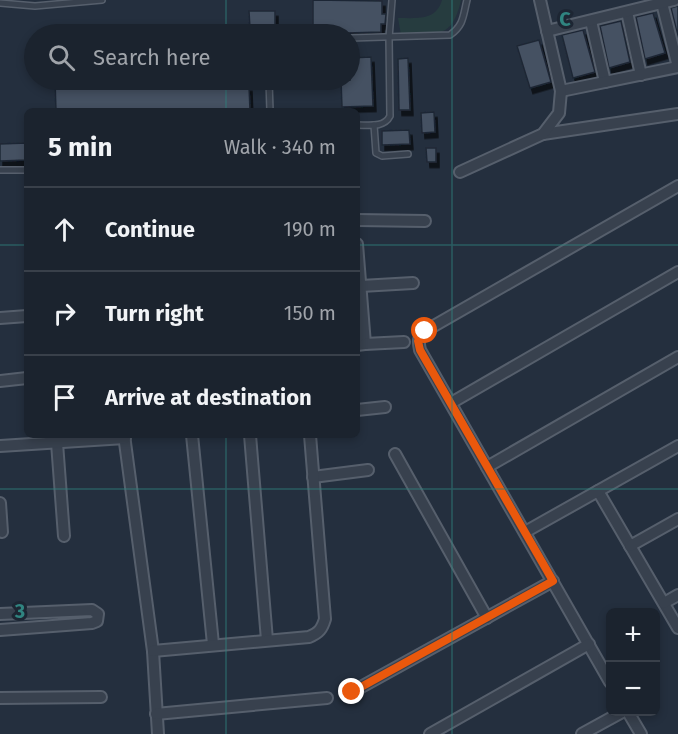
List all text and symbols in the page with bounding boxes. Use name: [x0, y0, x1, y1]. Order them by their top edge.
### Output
text: C: [559, 7, 571, 31]
search box: [24, 24, 360, 90]
icon: search: [45, 41, 78, 74]
text: Search here: [93, 44, 211, 71]
text: 5 min: [48, 132, 112, 163]
text: Walk · 340 m: [224, 135, 336, 159]
icon: ahead: [48, 213, 81, 246]
text: Continue: [105, 216, 195, 243]
text: 190 m: [283, 217, 336, 241]
icon: right: [48, 297, 81, 330]
text: Turn right: [105, 300, 204, 327]
text: 150 m: [284, 301, 336, 325]
route start: [411, 317, 437, 343]
icon: arrive: [48, 381, 81, 414]
text: Arrive at destination: [105, 384, 312, 411]
text: 3: [14, 599, 25, 623]
map controls: [606, 608, 660, 716]
button: +: [606, 608, 660, 662]
button: −: [606, 662, 660, 716]
route end: [338, 678, 364, 704]

